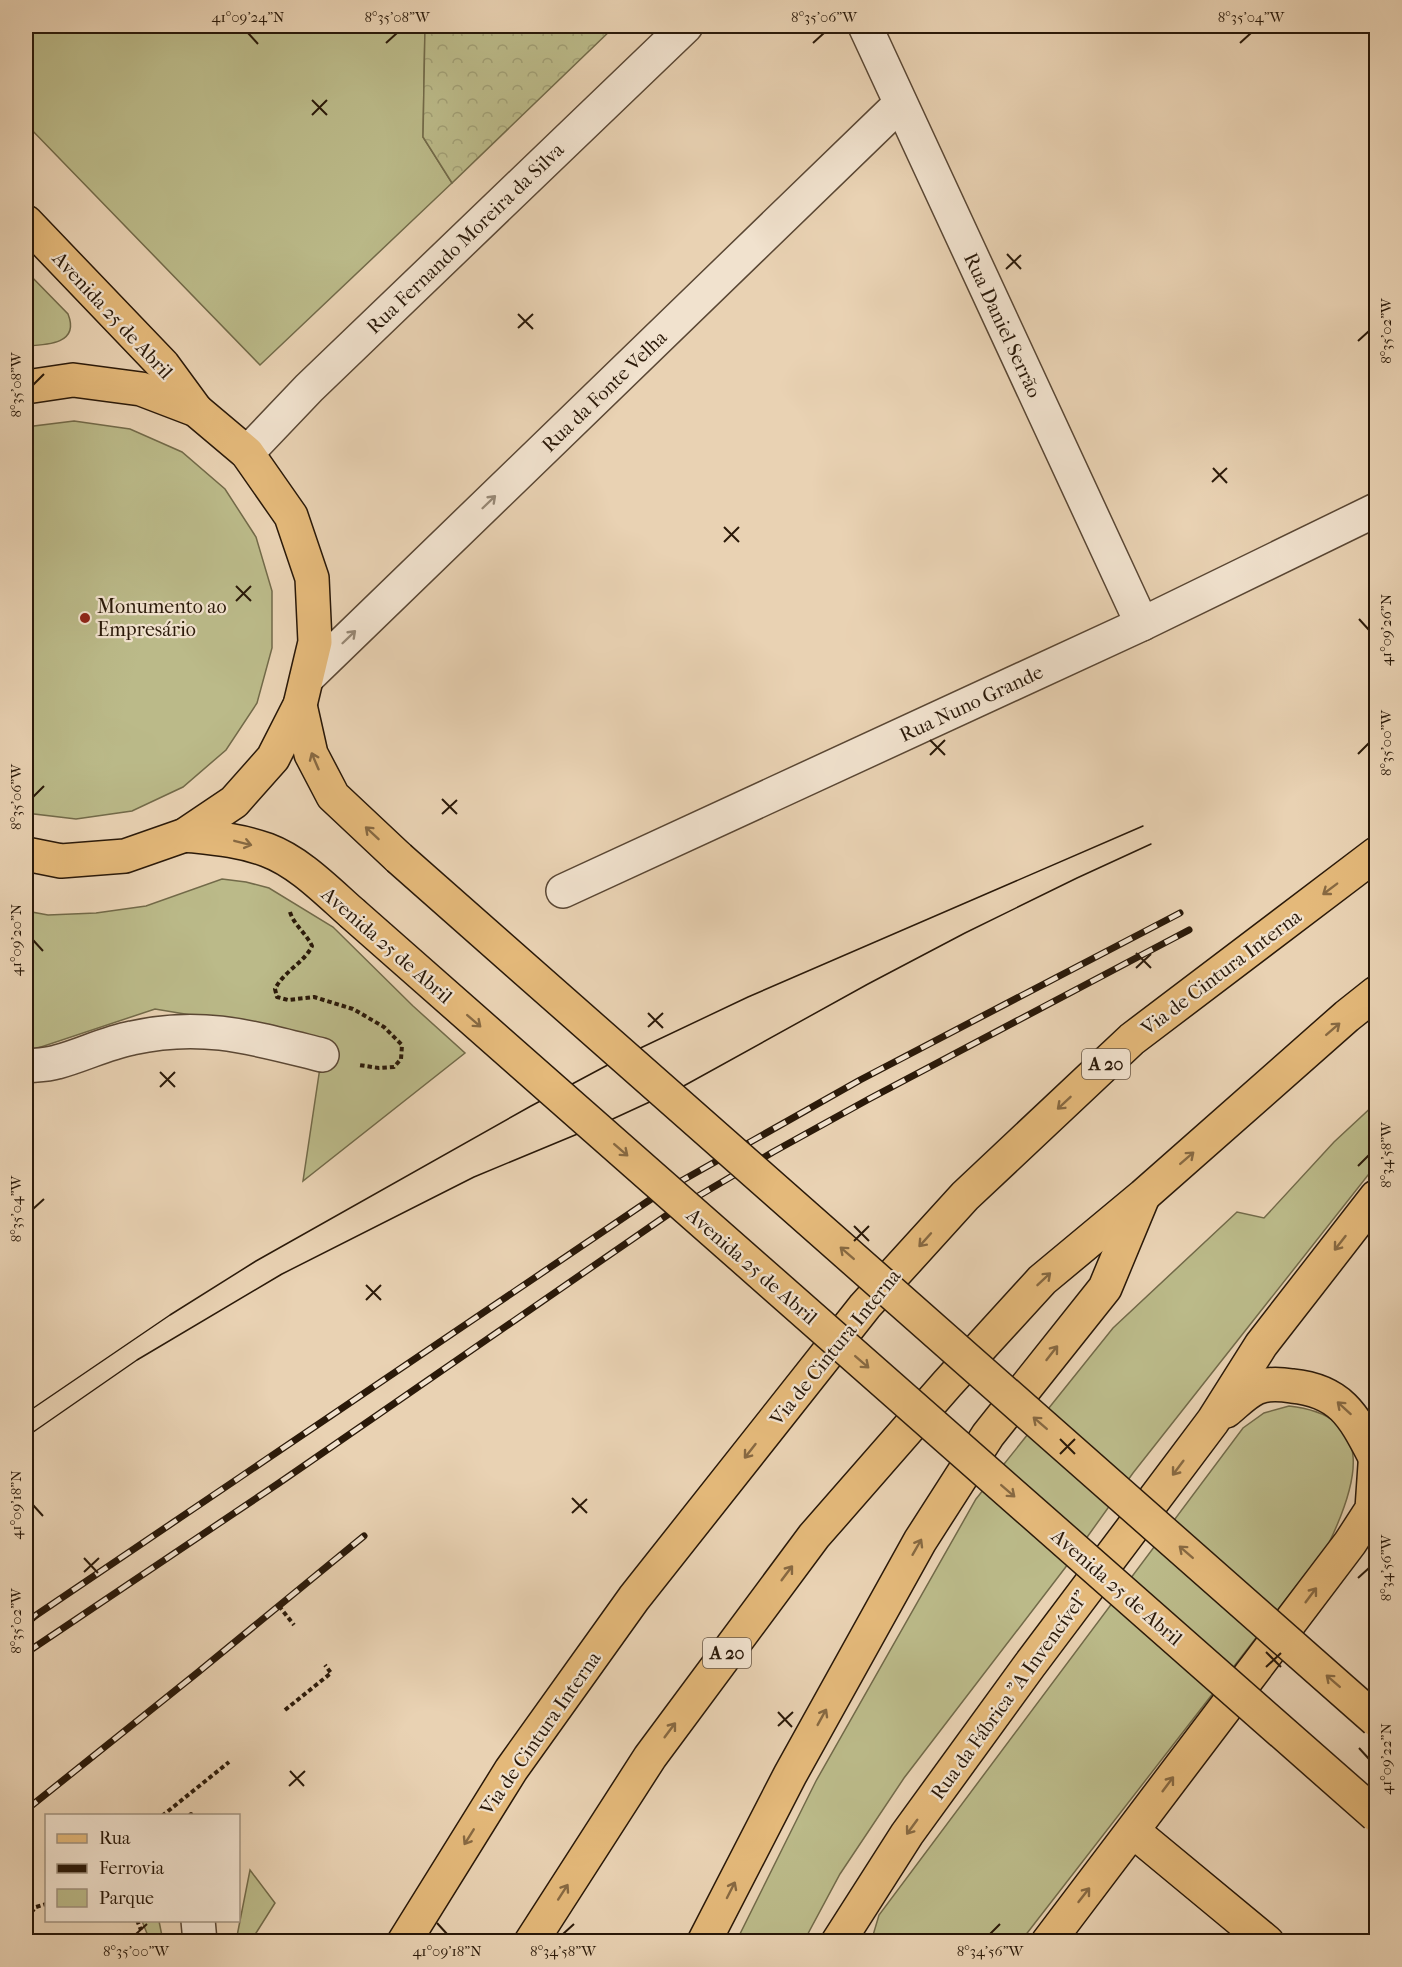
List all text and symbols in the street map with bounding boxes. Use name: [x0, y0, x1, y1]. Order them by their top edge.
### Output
text: 41°09'24"N: [212, 8, 285, 26]
text: 8°35'08"W: [364, 8, 431, 26]
text: 8°35'06"W: [791, 8, 858, 26]
text: 8°35'04"W: [1218, 8, 1285, 26]
street label: Rua Fernando Moreira da Silva: [362, 138, 569, 339]
street label: Avenida 25 de Abril: [47, 246, 178, 384]
street label: Rua Daniel Serrão: [959, 249, 1046, 401]
text: 8°35'02"W: [1377, 297, 1395, 364]
street label: Rua da Fonte Velha: [537, 325, 672, 457]
text: 8°35'08"W: [7, 351, 25, 418]
one-way arrow: [482, 494, 497, 509]
text: 41°09'26"N: [1377, 593, 1395, 666]
place label: Monumento ao Empresário: [97, 595, 227, 641]
marker: Monumento ao Empresário: [78, 611, 92, 625]
one-way arrow: [342, 630, 357, 644]
street label: Rua Nuno Grande: [896, 660, 1047, 747]
text: 8°35'00"W: [1377, 709, 1395, 776]
one-way arrow: [309, 752, 320, 770]
text: 8°35'06"W: [7, 763, 25, 830]
one-way arrow: [365, 826, 380, 840]
one-way arrow: [233, 837, 252, 849]
street label: Avenida 25 de Abril: [316, 882, 457, 1009]
one-way arrow: [1322, 883, 1338, 896]
text: 41°09'20"N: [7, 903, 25, 976]
street label: Via de Cintura Interna: [1136, 904, 1306, 1041]
one-way arrow: [466, 1014, 481, 1028]
one-way arrow: [1325, 1022, 1340, 1036]
road number: A 20: [1082, 1049, 1130, 1079]
one-way arrow: [1056, 1096, 1071, 1111]
text: 8°34'58"W: [1377, 1121, 1395, 1188]
one-way arrow: [613, 1143, 628, 1157]
one-way arrow: [1179, 1151, 1194, 1165]
text: 8°35'04"W: [7, 1175, 25, 1242]
street label: Avenida 25 de Abril: [681, 1203, 822, 1330]
one-way arrow: [918, 1232, 932, 1247]
one-way arrow: [1334, 1235, 1347, 1251]
one-way arrow: [839, 1246, 854, 1260]
street label: Via de Cintura Interna: [765, 1264, 906, 1431]
one-way arrow: [1037, 1272, 1052, 1286]
one-way arrow: [1046, 1345, 1059, 1361]
one-way arrow: [854, 1355, 869, 1369]
one-way arrow: [1336, 1401, 1351, 1415]
one-way arrow: [1032, 1417, 1048, 1430]
one-way arrow: [744, 1443, 757, 1459]
one-way arrow: [1172, 1460, 1185, 1476]
text: 41°09'18"N: [7, 1470, 25, 1540]
one-way arrow: [1000, 1484, 1015, 1498]
street label: Avenida 25 de Abril: [1046, 1524, 1187, 1651]
text: 8°34'56"W: [1377, 1534, 1395, 1601]
one-way arrow: [911, 1539, 923, 1556]
one-way arrow: [1179, 1545, 1194, 1559]
one-way arrow: [780, 1565, 793, 1581]
street label: Rua da Fábrica "A Invencível": [926, 1586, 1093, 1804]
text: 8°35'02"W: [7, 1587, 25, 1654]
one-way arrow: [1304, 1587, 1317, 1603]
road number: A 20: [703, 1638, 751, 1668]
street label: Via de Cintura Interna: [475, 1646, 606, 1820]
one-way arrow: [1325, 1674, 1340, 1688]
one-way arrow: [817, 1709, 828, 1727]
one-way arrow: [664, 1722, 677, 1738]
text: 41°09'22"N: [1377, 1723, 1395, 1795]
one-way arrow: [1162, 1777, 1175, 1793]
legend: [45, 1814, 240, 1922]
one-way arrow: [906, 1819, 918, 1835]
text: Rua: [99, 1828, 131, 1849]
one-way arrow: [463, 1828, 475, 1845]
text: Ferrovia: [99, 1858, 165, 1879]
one-way arrow: [725, 1881, 737, 1899]
one-way arrow: [557, 1884, 569, 1901]
one-way arrow: [1077, 1887, 1090, 1903]
text: Parque: [99, 1888, 154, 1909]
text: 8°35'00"W: [103, 1942, 170, 1960]
text: 41°09'18"N: [412, 1942, 482, 1960]
text: 8°34'58"W: [530, 1942, 597, 1960]
text: 8°34'56"W: [957, 1942, 1024, 1960]

